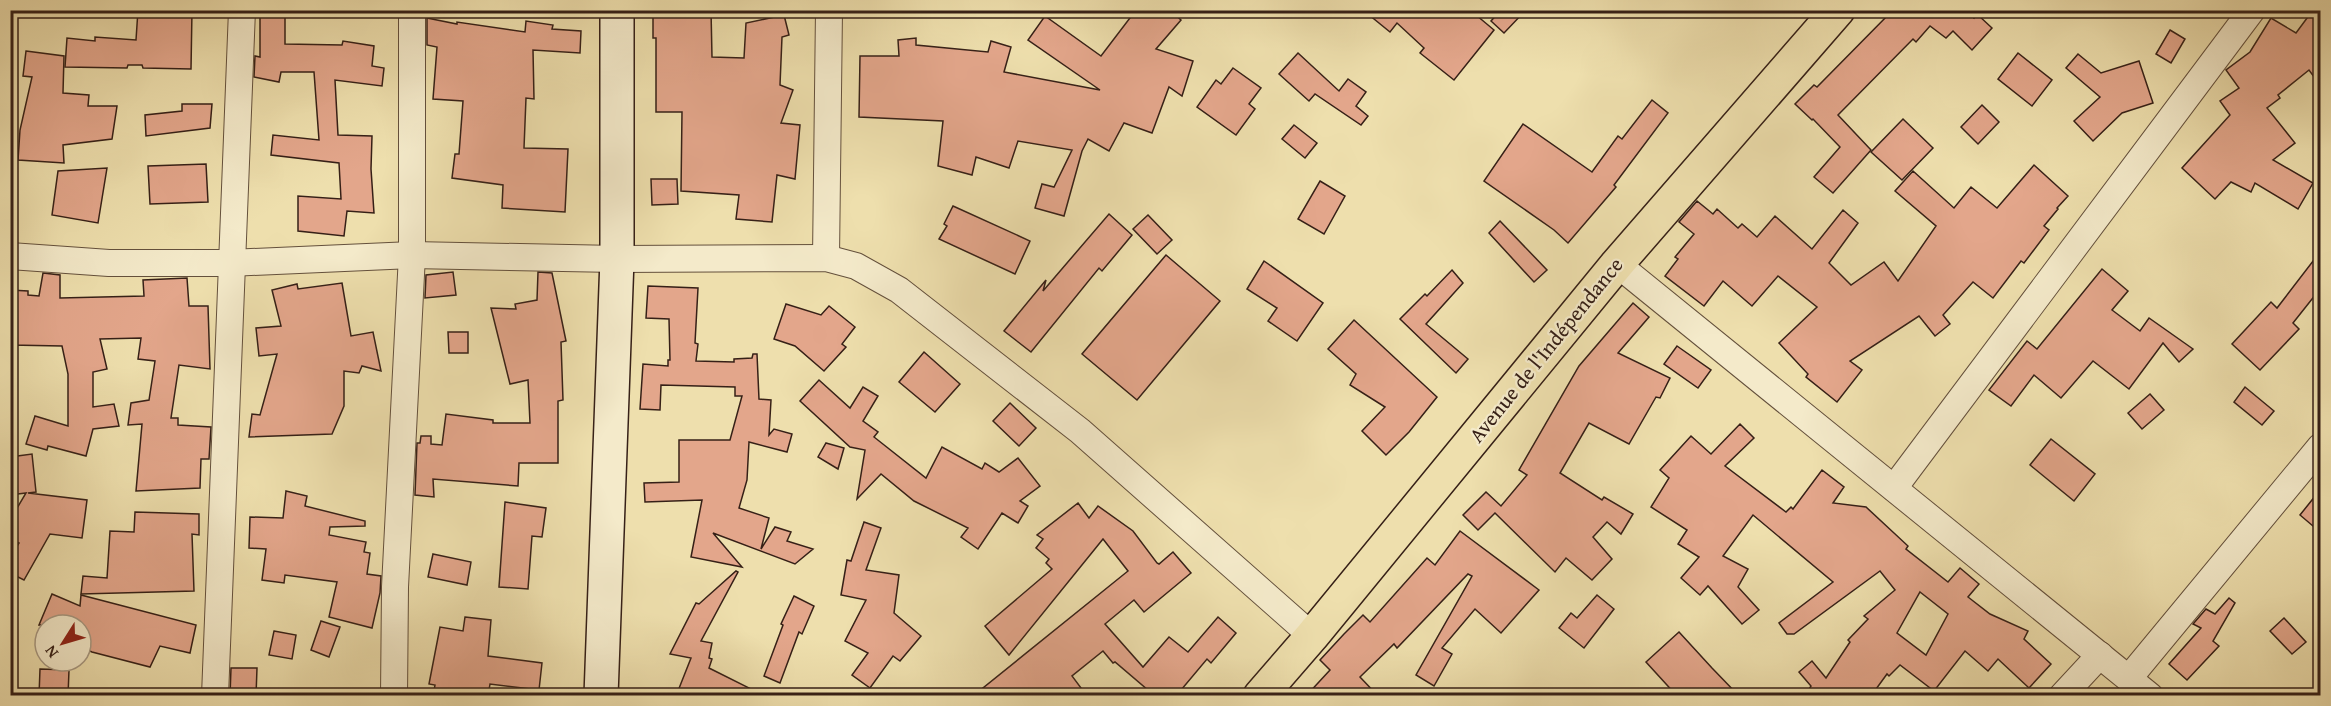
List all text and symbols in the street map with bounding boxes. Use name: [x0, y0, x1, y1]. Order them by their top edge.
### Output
street label: Avenue de l'Indépendance: [1461, 250, 1630, 449]
north arrow: [33, 613, 93, 673]
text: N: [38, 640, 64, 664]

